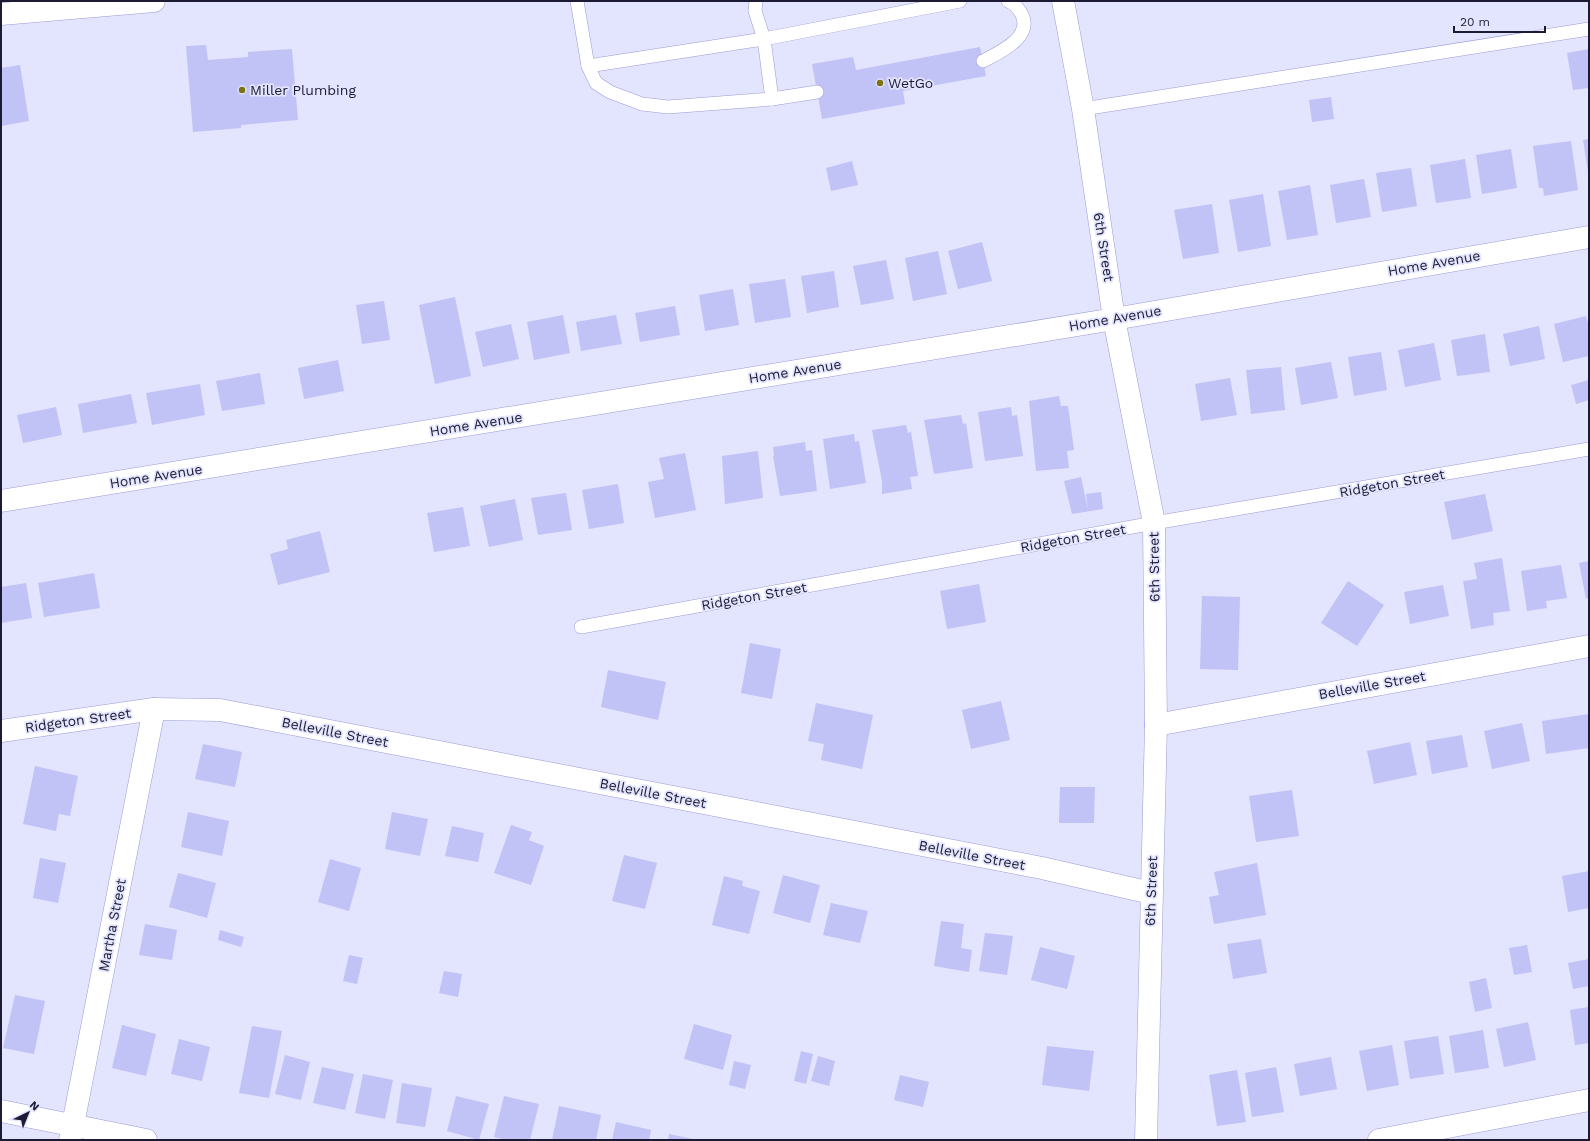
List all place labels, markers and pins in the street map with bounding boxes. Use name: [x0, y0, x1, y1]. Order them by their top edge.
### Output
place label: WetGo: [888, 75, 933, 91]
marker: WetGo: [875, 78, 885, 88]
place label: Miller Plumbing: [250, 82, 356, 98]
marker: Miller Plumbing: [237, 85, 247, 95]

